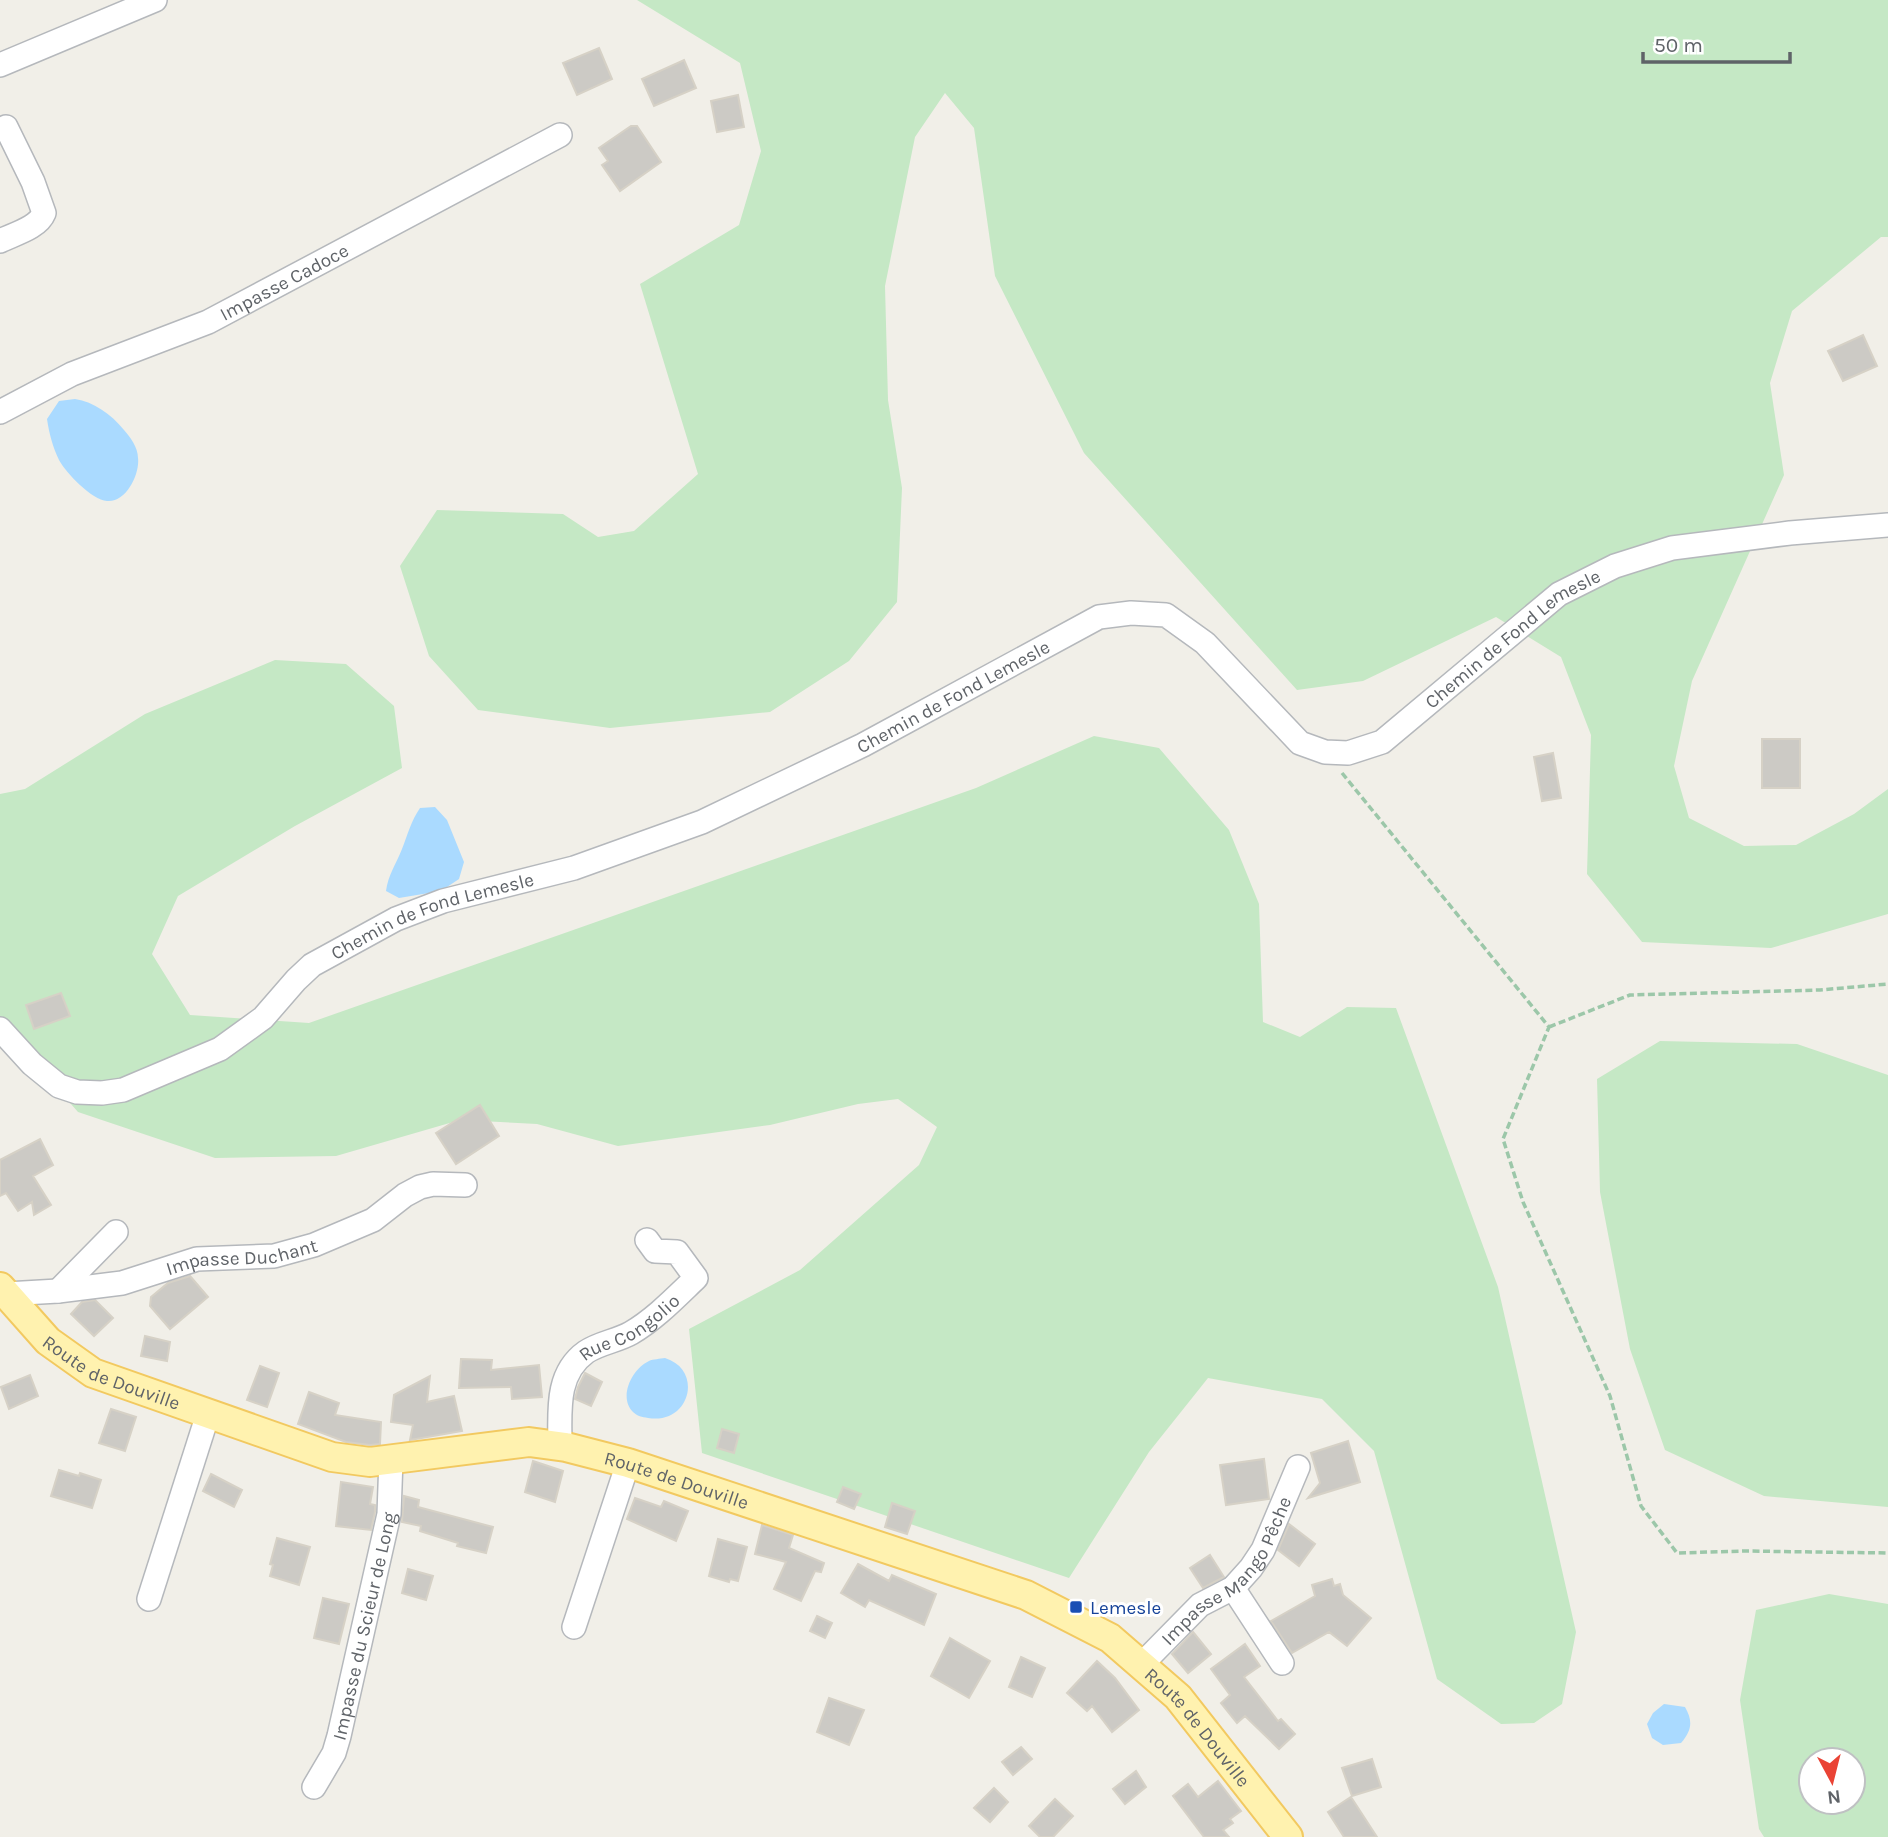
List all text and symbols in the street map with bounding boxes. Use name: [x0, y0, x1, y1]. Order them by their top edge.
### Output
scale bar: [1643, 21, 1790, 65]
text: 50 m: [1654, 33, 1703, 57]
street label: Impasse Cadoce: [216, 239, 352, 326]
street label: Chemin de Fond Lemesle: [1421, 565, 1604, 713]
street label: Chemin de Fond Lemesle: [853, 636, 1054, 758]
street label: Chemin de Fond Lemesle: [327, 869, 536, 965]
street label: Impasse Duchant: [163, 1235, 320, 1280]
street label: Rue Congolio: [575, 1290, 684, 1366]
street label: Route de Douville: [38, 1331, 183, 1415]
street label: Route de Douville: [602, 1447, 751, 1514]
street label: Impasse Mango Pêche: [1157, 1493, 1296, 1650]
street label: Impasse du Scieur de Long: [328, 1510, 401, 1743]
place label: Lemesle: [1090, 1597, 1161, 1619]
marker: Lemesle: [1068, 1599, 1084, 1615]
street label: Route de Douville: [1140, 1663, 1254, 1792]
north arrow: [1797, 1746, 1867, 1816]
text: N: [1826, 1785, 1842, 1809]

